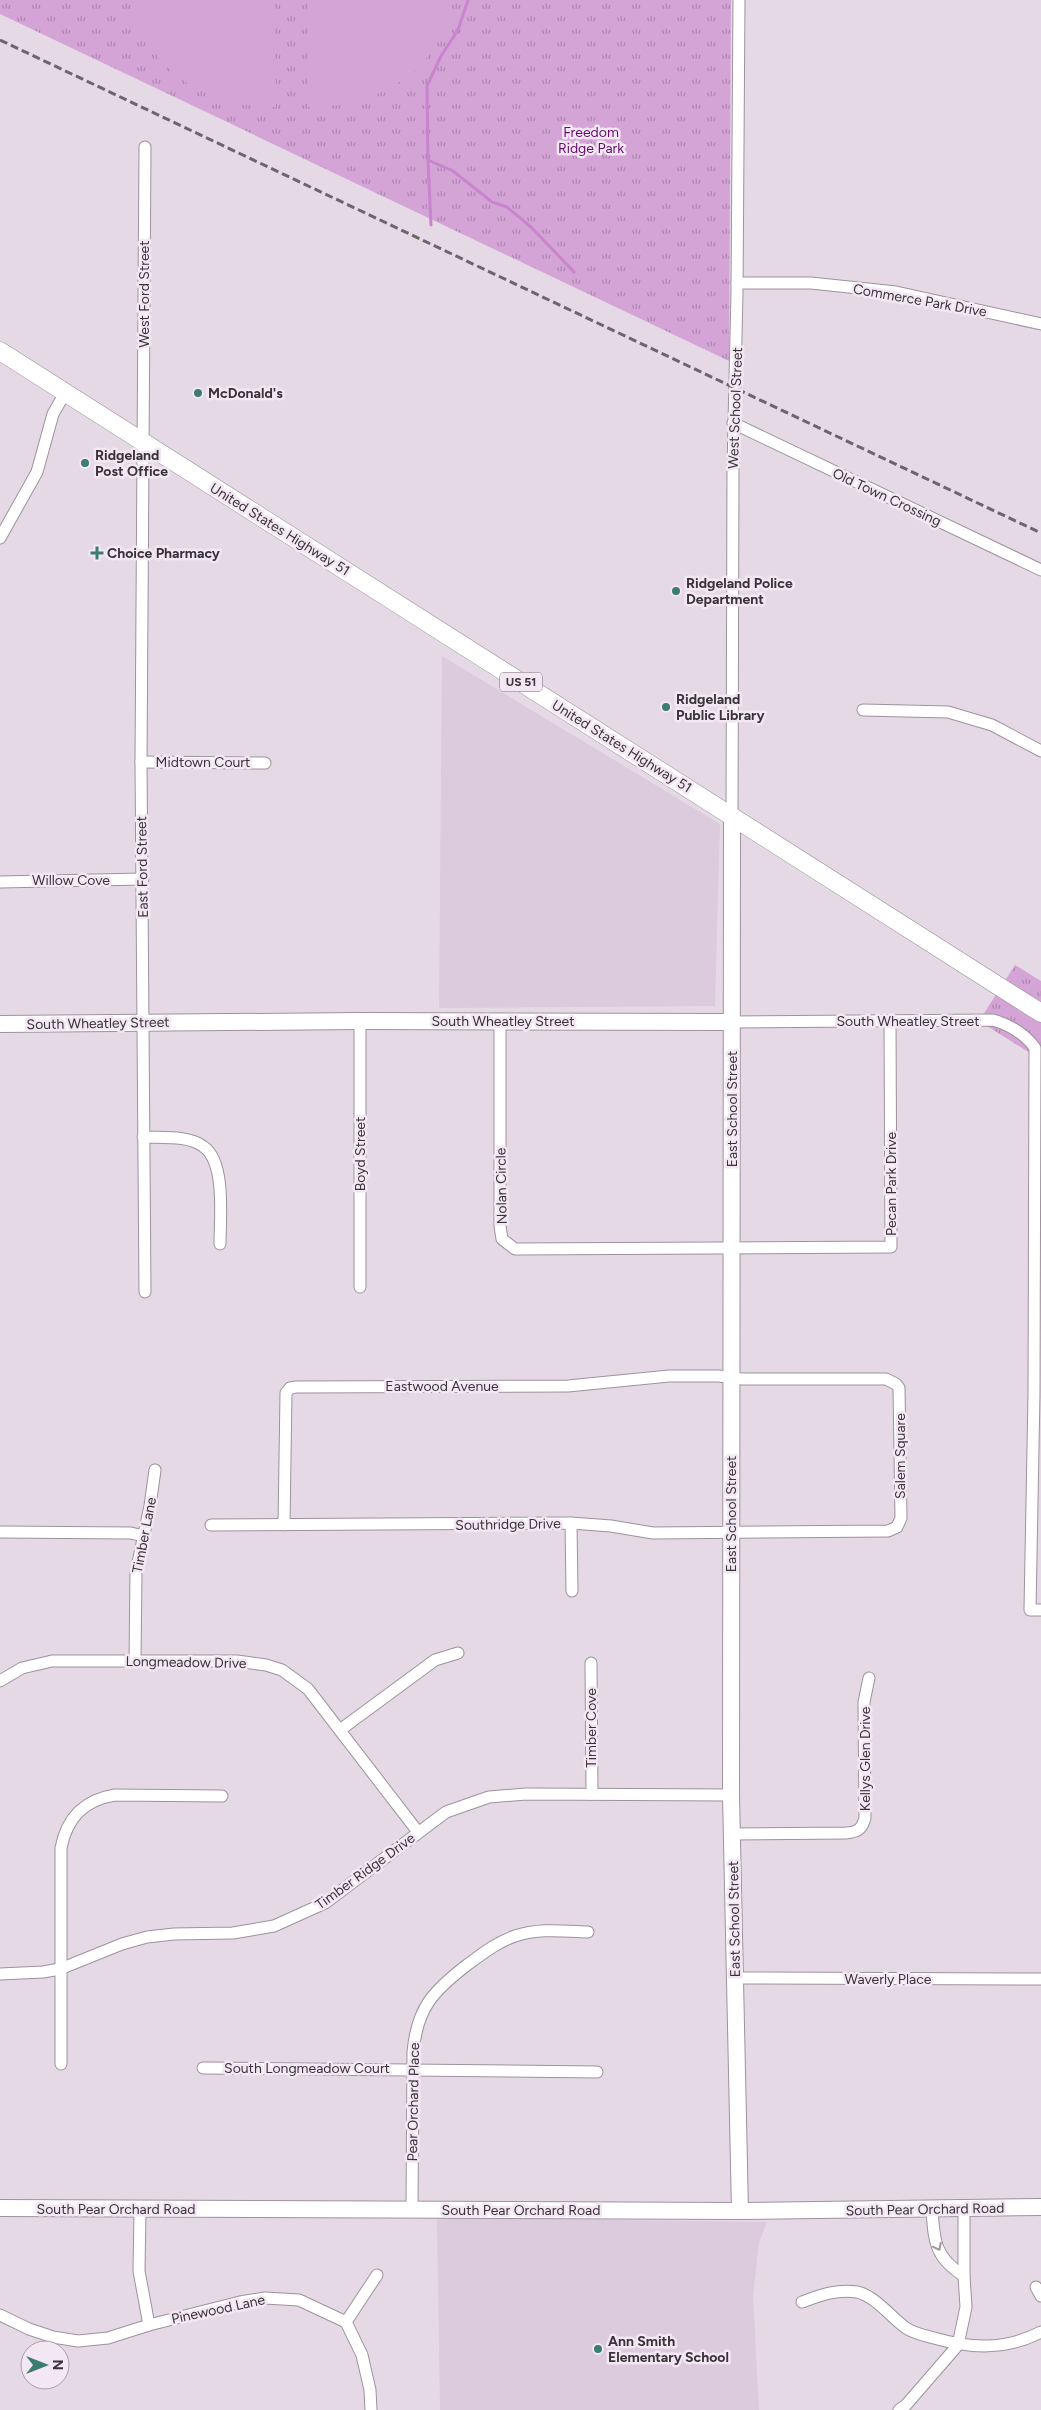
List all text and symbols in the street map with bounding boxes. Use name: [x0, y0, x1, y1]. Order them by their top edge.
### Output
park label: Freedom Ridge Park: [558, 124, 624, 157]
street label: West Ford Street: [136, 240, 153, 348]
street label: Commerce Park Drive: [852, 280, 988, 321]
street label: West School Street: [725, 347, 746, 469]
place label: McDonald's: [208, 385, 283, 402]
marker: McDonald's: [192, 387, 204, 399]
place label: Ridgeland Post Office: [95, 447, 168, 480]
marker: Ridgeland Post Office: [79, 457, 91, 469]
street label: Old Town Crossing: [830, 465, 944, 530]
street label: United States Highway 51: [207, 479, 353, 579]
place label: Choice Pharmacy: [107, 545, 221, 562]
marker: Choice Pharmacy: [91, 547, 103, 559]
place label: Ridgeland Police Department: [686, 575, 793, 608]
marker: Ridgeland Police Department: [670, 585, 682, 597]
road number: US 51: [500, 672, 542, 692]
place label: Ridgeland Public Library: [676, 691, 765, 724]
street label: United States Highway 51: [549, 696, 695, 796]
marker: Ridgeland Public Library: [660, 701, 672, 713]
street label: Midtown Court: [156, 754, 250, 771]
street label: East Ford Street: [133, 816, 152, 918]
street label: Willow Cove: [32, 872, 110, 889]
street label: South Wheatley Street: [432, 1013, 574, 1030]
street label: South Wheatley Street: [837, 1013, 979, 1030]
street label: South Wheatley Street: [26, 1014, 170, 1033]
street label: East School Street: [724, 1051, 741, 1167]
street label: Boyd Street: [352, 1117, 369, 1191]
street label: Pecan Park Drive: [883, 1132, 900, 1236]
street label: Nolan Circle: [492, 1147, 511, 1225]
street label: Eastwood Avenue: [385, 1378, 499, 1395]
street label: Salem Square: [892, 1413, 909, 1499]
street label: East School Street: [723, 1456, 740, 1572]
street label: Timber Lane: [129, 1495, 160, 1574]
street label: Southridge Drive: [455, 1515, 561, 1534]
street label: Longmeadow Drive: [125, 1653, 247, 1672]
street label: Timber Cove: [583, 1688, 600, 1768]
street label: Kellys Glen Drive: [857, 1706, 874, 1811]
street label: Timber Ridge Drive: [312, 1829, 419, 1913]
street label: East School Street: [725, 1861, 744, 1977]
street label: Waverly Place: [845, 1971, 932, 1988]
street label: Pear Orchard Place: [404, 2042, 423, 2162]
street label: South Longmeadow Court: [224, 2060, 390, 2077]
street label: South Pear Orchard Road: [845, 2200, 1005, 2219]
street label: South Pear Orchard Road: [37, 2201, 195, 2218]
street label: South Pear Orchard Road: [442, 2202, 600, 2219]
one-way arrow: [932, 2242, 942, 2251]
street label: Pinewood Lane: [170, 2291, 267, 2328]
place label: Ann Smith Elementary School: [608, 2333, 729, 2366]
north arrow: [20, 2340, 70, 2390]
marker: Ann Smith Elementary School: [592, 2343, 604, 2355]
text: N: [49, 2360, 66, 2370]

